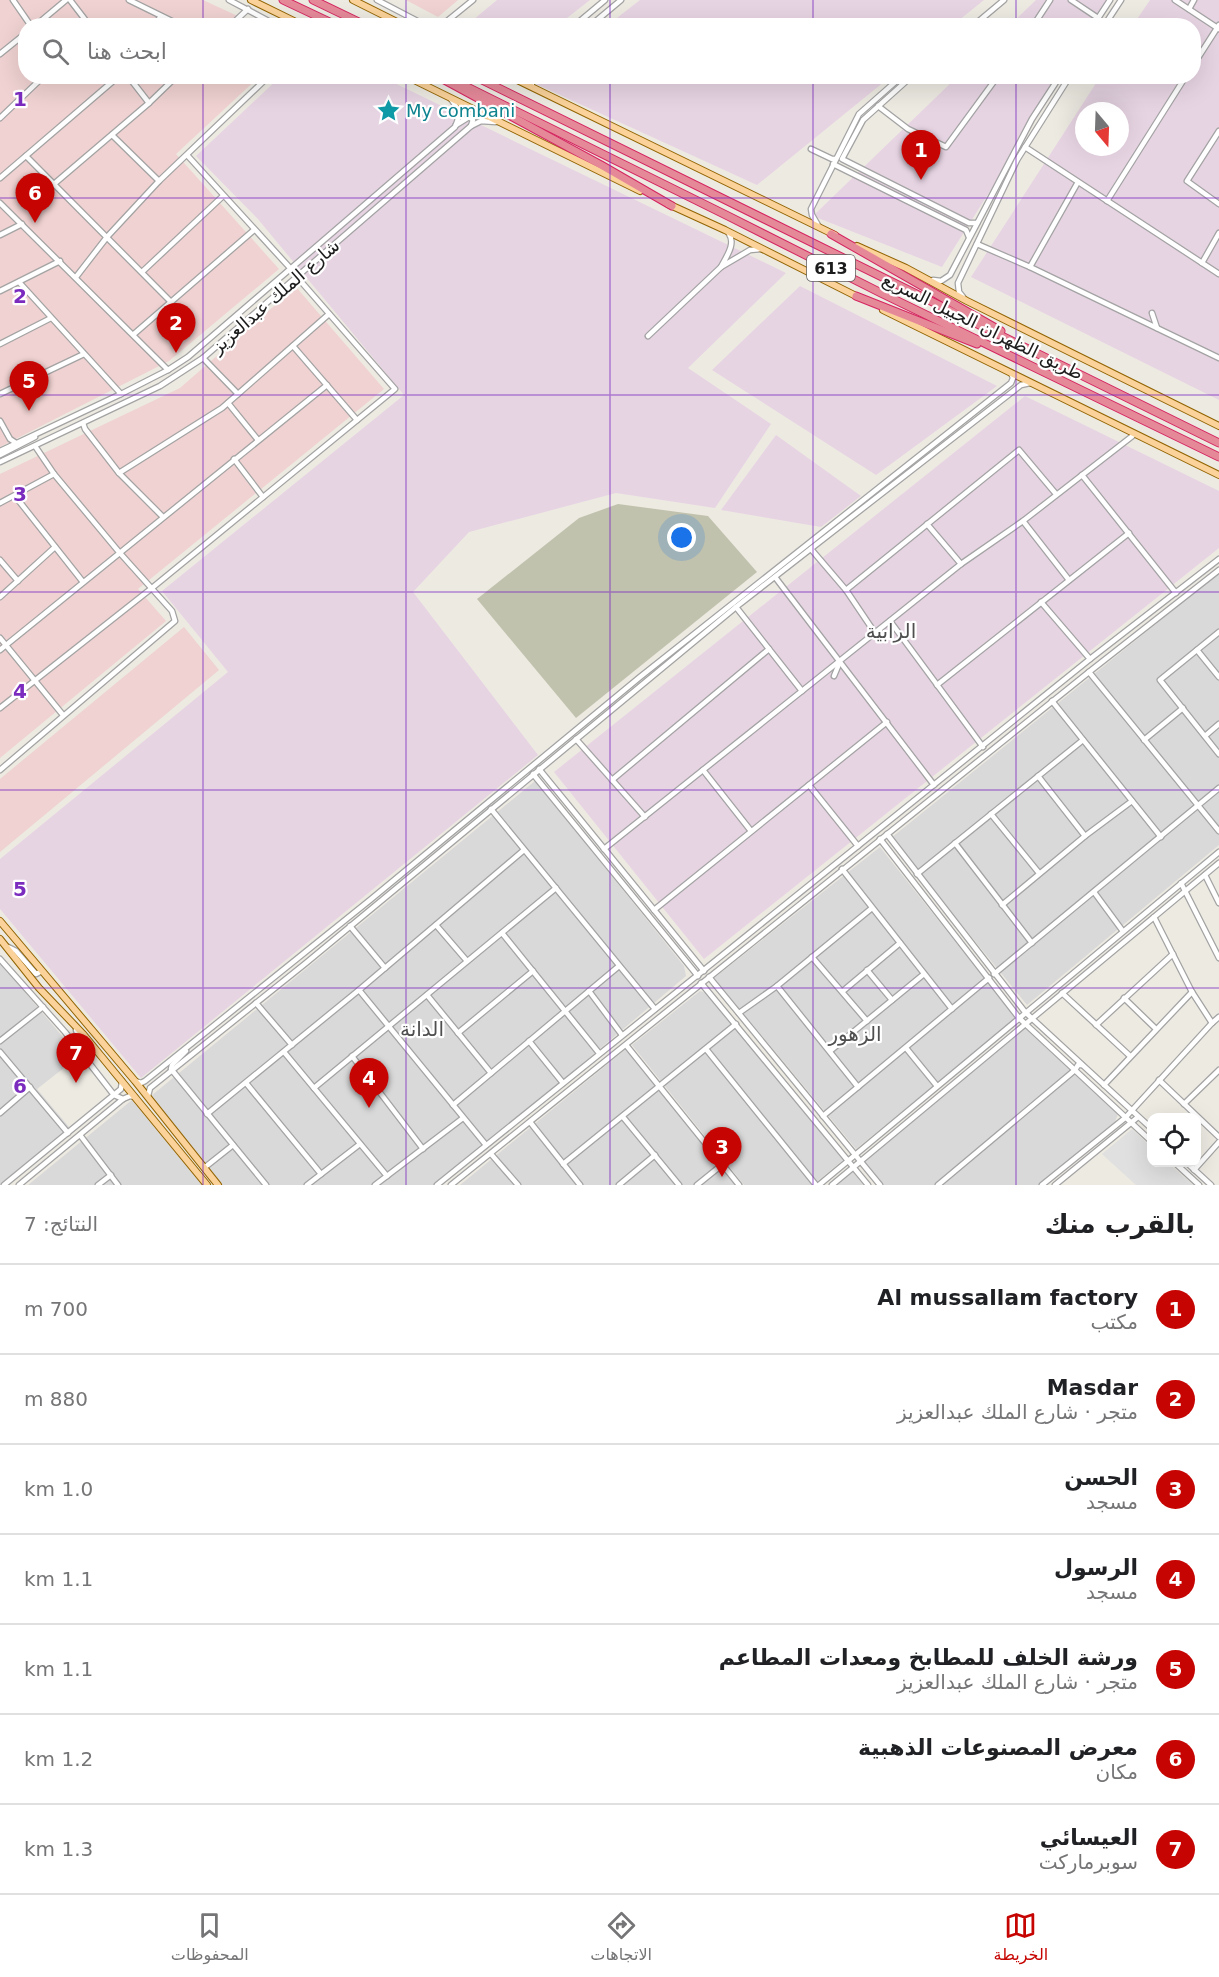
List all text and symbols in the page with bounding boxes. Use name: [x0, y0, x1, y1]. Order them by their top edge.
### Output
search box: [18, 18, 1201, 84]
icon: search: [39, 35, 72, 68]
text: ابحث هنا: [87, 39, 167, 64]
text: 1: [13, 87, 27, 111]
place icon: My combani: [375, 97, 401, 123]
place label: My combani: [406, 100, 515, 121]
north arrow: [1075, 102, 1129, 156]
pin: 1: [902, 130, 940, 180]
pin: 6: [15, 174, 54, 223]
street label: شارع الملك عبدالعزيز: [206, 235, 344, 359]
road number: 613: [807, 255, 855, 281]
street label: طريق الظهران الجبيل السريع: [879, 268, 1087, 385]
text: 2: [13, 284, 27, 308]
pin: 2: [156, 304, 195, 353]
pin: 5: [9, 362, 48, 411]
text: 3: [13, 482, 27, 506]
your location: [667, 523, 696, 552]
district label: الرابية: [866, 619, 916, 643]
text: 4: [13, 679, 27, 703]
text: 5: [13, 877, 27, 901]
district label: الدانة: [400, 1017, 444, 1041]
district label: الزهور: [827, 1022, 882, 1046]
pin: 7: [56, 1034, 96, 1083]
pin: 4: [350, 1058, 388, 1108]
text: 6: [13, 1074, 27, 1098]
map controls: [1147, 1113, 1201, 1167]
button: locate: [1147, 1113, 1201, 1167]
pin: 3: [702, 1128, 742, 1177]
text: بالقرب منك: [1045, 1209, 1195, 1239]
text: النتائج: 7: [24, 1212, 98, 1236]
text: Al mussallam factory: [877, 1285, 1138, 1310]
text: 700 m: [24, 1297, 88, 1321]
text: 1: [1169, 1297, 1182, 1321]
text: مكتب: [1091, 1310, 1138, 1334]
text: Masdar: [1047, 1375, 1138, 1400]
text: 880 m: [24, 1387, 88, 1411]
text: 2: [1169, 1387, 1182, 1411]
text: متجر · شارع الملك عبدالعزيز: [897, 1400, 1138, 1424]
text: الحسن: [1064, 1465, 1138, 1490]
text: 1.0 km: [24, 1477, 93, 1501]
text: 3: [1169, 1477, 1182, 1501]
text: مسجد: [1086, 1490, 1138, 1514]
text: الرسول: [1054, 1555, 1138, 1580]
text: 1.1 km: [24, 1567, 93, 1591]
text: 4: [1169, 1567, 1182, 1591]
text: مسجد: [1086, 1580, 1138, 1604]
text: ورشة الخلف للمطابخ ومعدات المطاعم: [719, 1645, 1138, 1670]
text: 1.1 km: [24, 1657, 93, 1681]
text: 5: [1169, 1657, 1182, 1681]
text: متجر · شارع الملك عبدالعزيز: [897, 1670, 1138, 1694]
text: معرض المصنوعات الذهبية: [858, 1735, 1138, 1760]
text: 1.2 km: [24, 1747, 93, 1771]
text: 6: [1169, 1747, 1182, 1771]
text: مكان: [1095, 1760, 1138, 1784]
text: العيسائي: [1040, 1825, 1138, 1850]
text: 1.3 km: [24, 1837, 93, 1861]
text: 7: [1169, 1837, 1182, 1861]
text: سوبرماركت: [1039, 1850, 1138, 1874]
tab: المحفوظات: [171, 1909, 249, 1964]
tab: الاتجاهات: [590, 1909, 652, 1964]
tab: الخريطة: [994, 1909, 1048, 1964]

